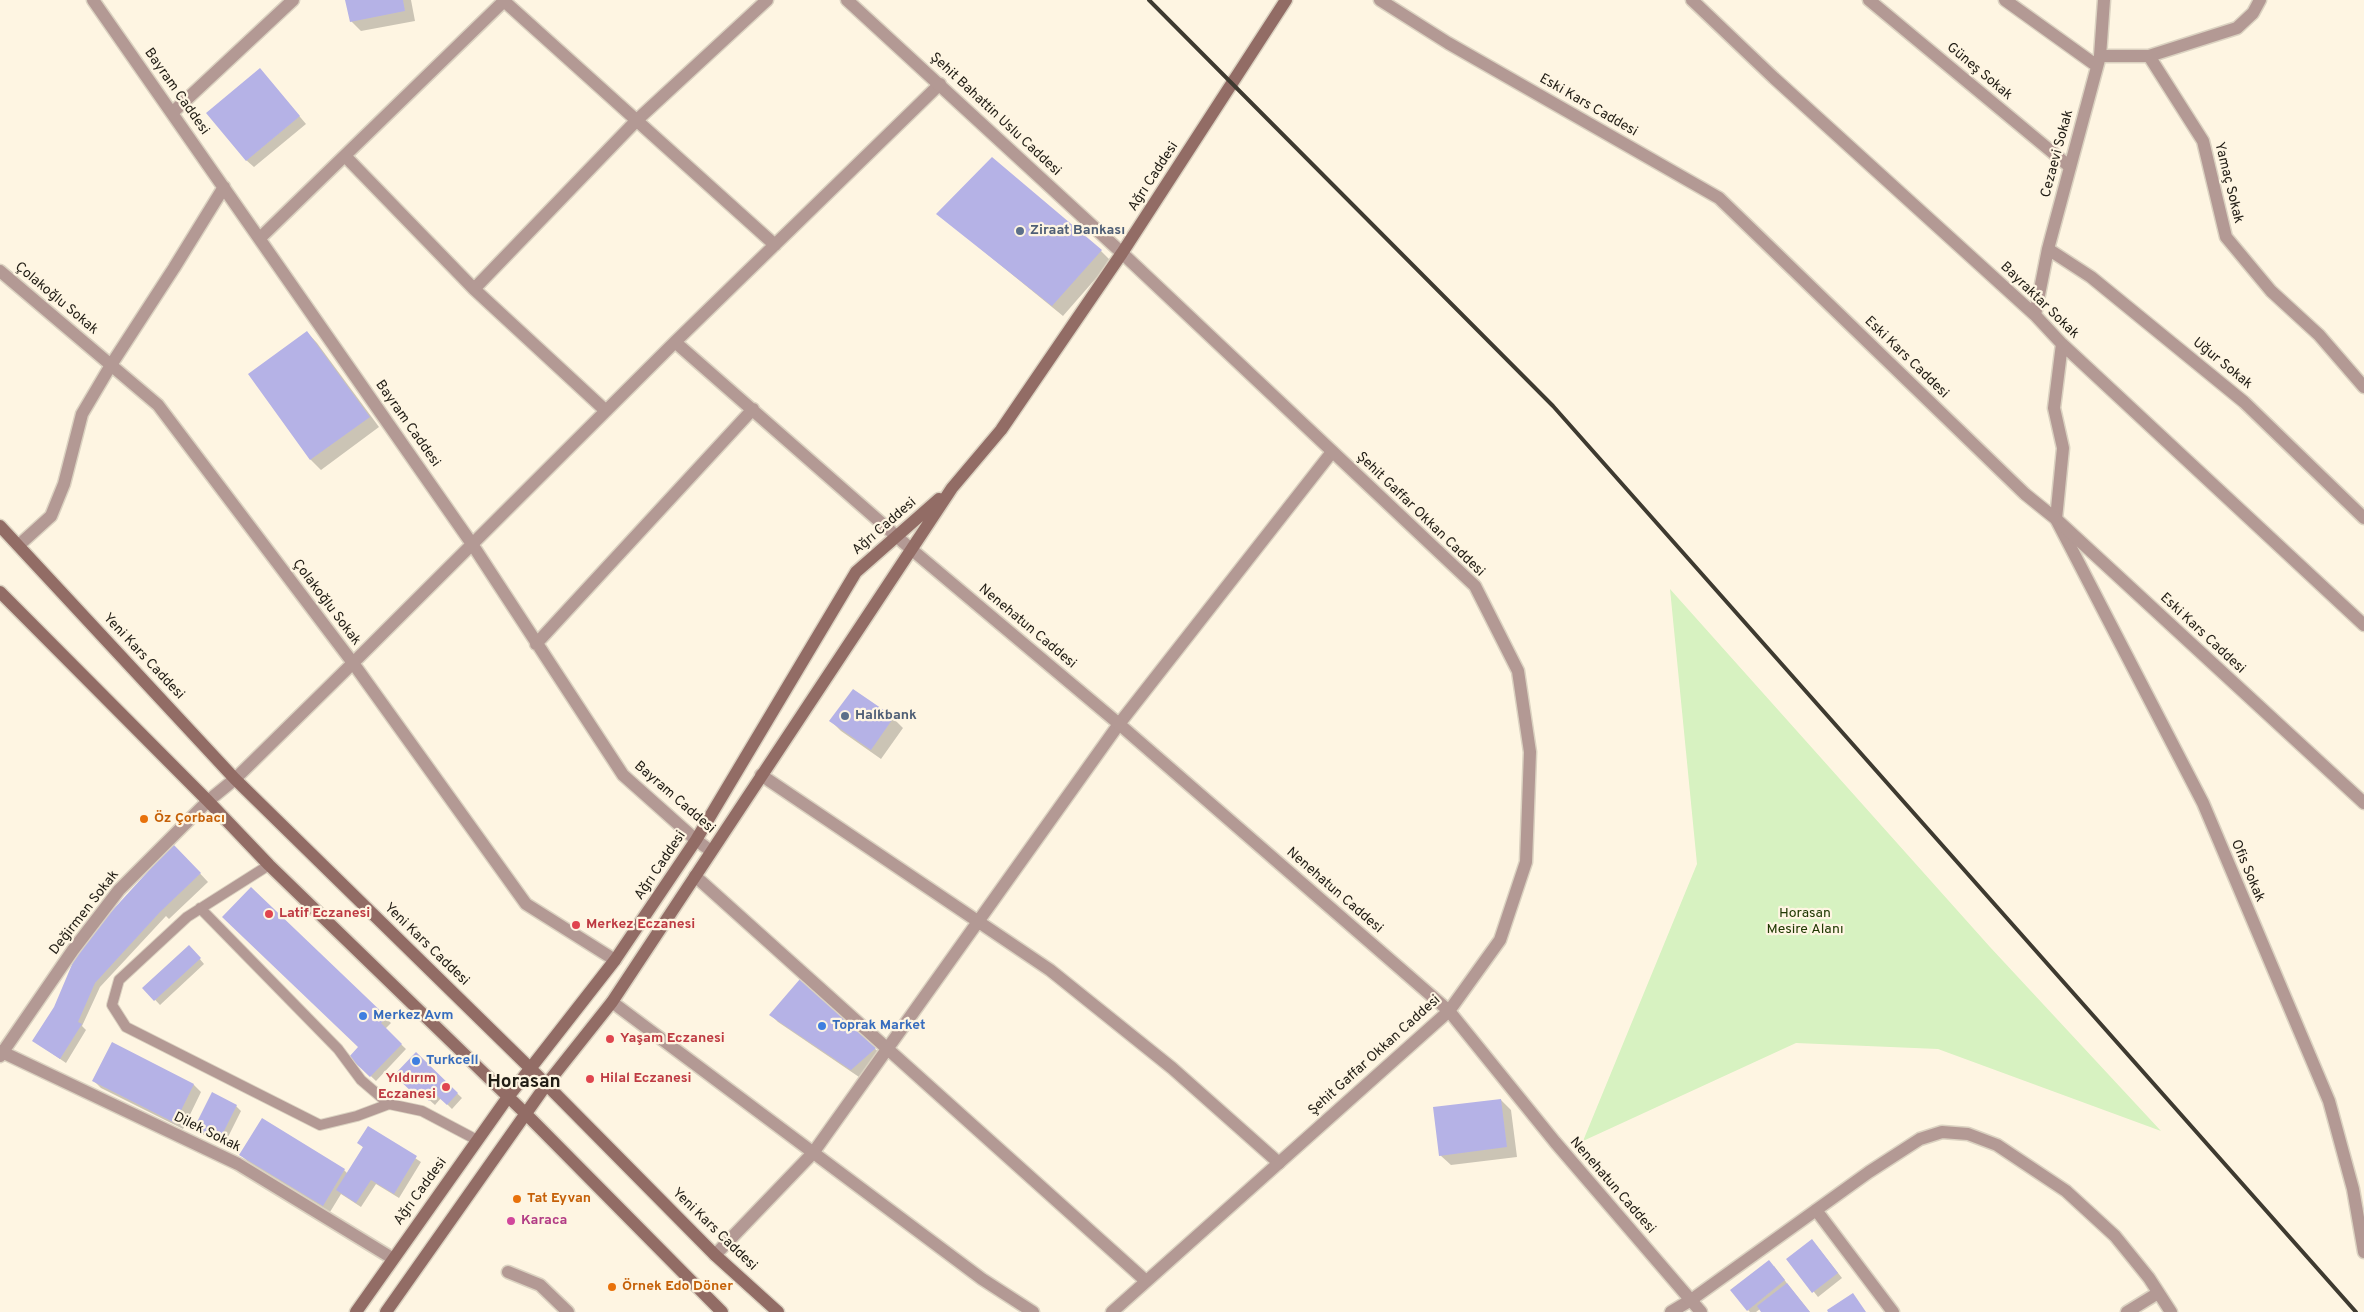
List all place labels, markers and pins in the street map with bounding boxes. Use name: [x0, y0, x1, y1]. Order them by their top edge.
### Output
place label: Ziraat Bankası: [1030, 223, 1125, 239]
marker: Ziraat Bankası: [1014, 225, 1026, 237]
place label: Halkbank: [855, 708, 917, 724]
marker: Halkbank: [839, 710, 851, 722]
place label: Öz Çorbacı: [154, 811, 225, 827]
marker: Öz Çorbacı: [138, 813, 150, 825]
place label: Latif Eczanesi: [279, 906, 370, 922]
marker: Latif Eczanesi: [263, 908, 275, 920]
place label: Merkez Eczanesi: [586, 917, 695, 933]
marker: Merkez Eczanesi: [570, 919, 582, 931]
place label: Merkez Avm: [373, 1008, 454, 1024]
marker: Merkez Avm: [357, 1010, 369, 1022]
place label: Toprak Market: [832, 1018, 925, 1034]
marker: Toprak Market: [816, 1020, 828, 1032]
place label: Yaşam Eczanesi: [620, 1031, 725, 1047]
marker: Yaşam Eczanesi: [604, 1033, 616, 1045]
place label: Turkcell: [426, 1053, 479, 1069]
marker: Turkcell: [410, 1055, 422, 1067]
place label: Yıldırım Eczanesi: [378, 1071, 436, 1104]
place label: Hilal Eczanesi: [600, 1071, 692, 1087]
marker: Hilal Eczanesi: [584, 1073, 596, 1085]
marker: Yıldırım Eczanesi: [440, 1081, 452, 1093]
place label: Tat Eyvan: [527, 1191, 591, 1207]
marker: Tat Eyvan: [511, 1193, 523, 1205]
place label: Karaca: [521, 1213, 567, 1229]
marker: Karaca: [505, 1215, 517, 1227]
place label: Örnek Edo Döner: [622, 1279, 733, 1295]
marker: Örnek Edo Döner: [606, 1281, 618, 1293]

